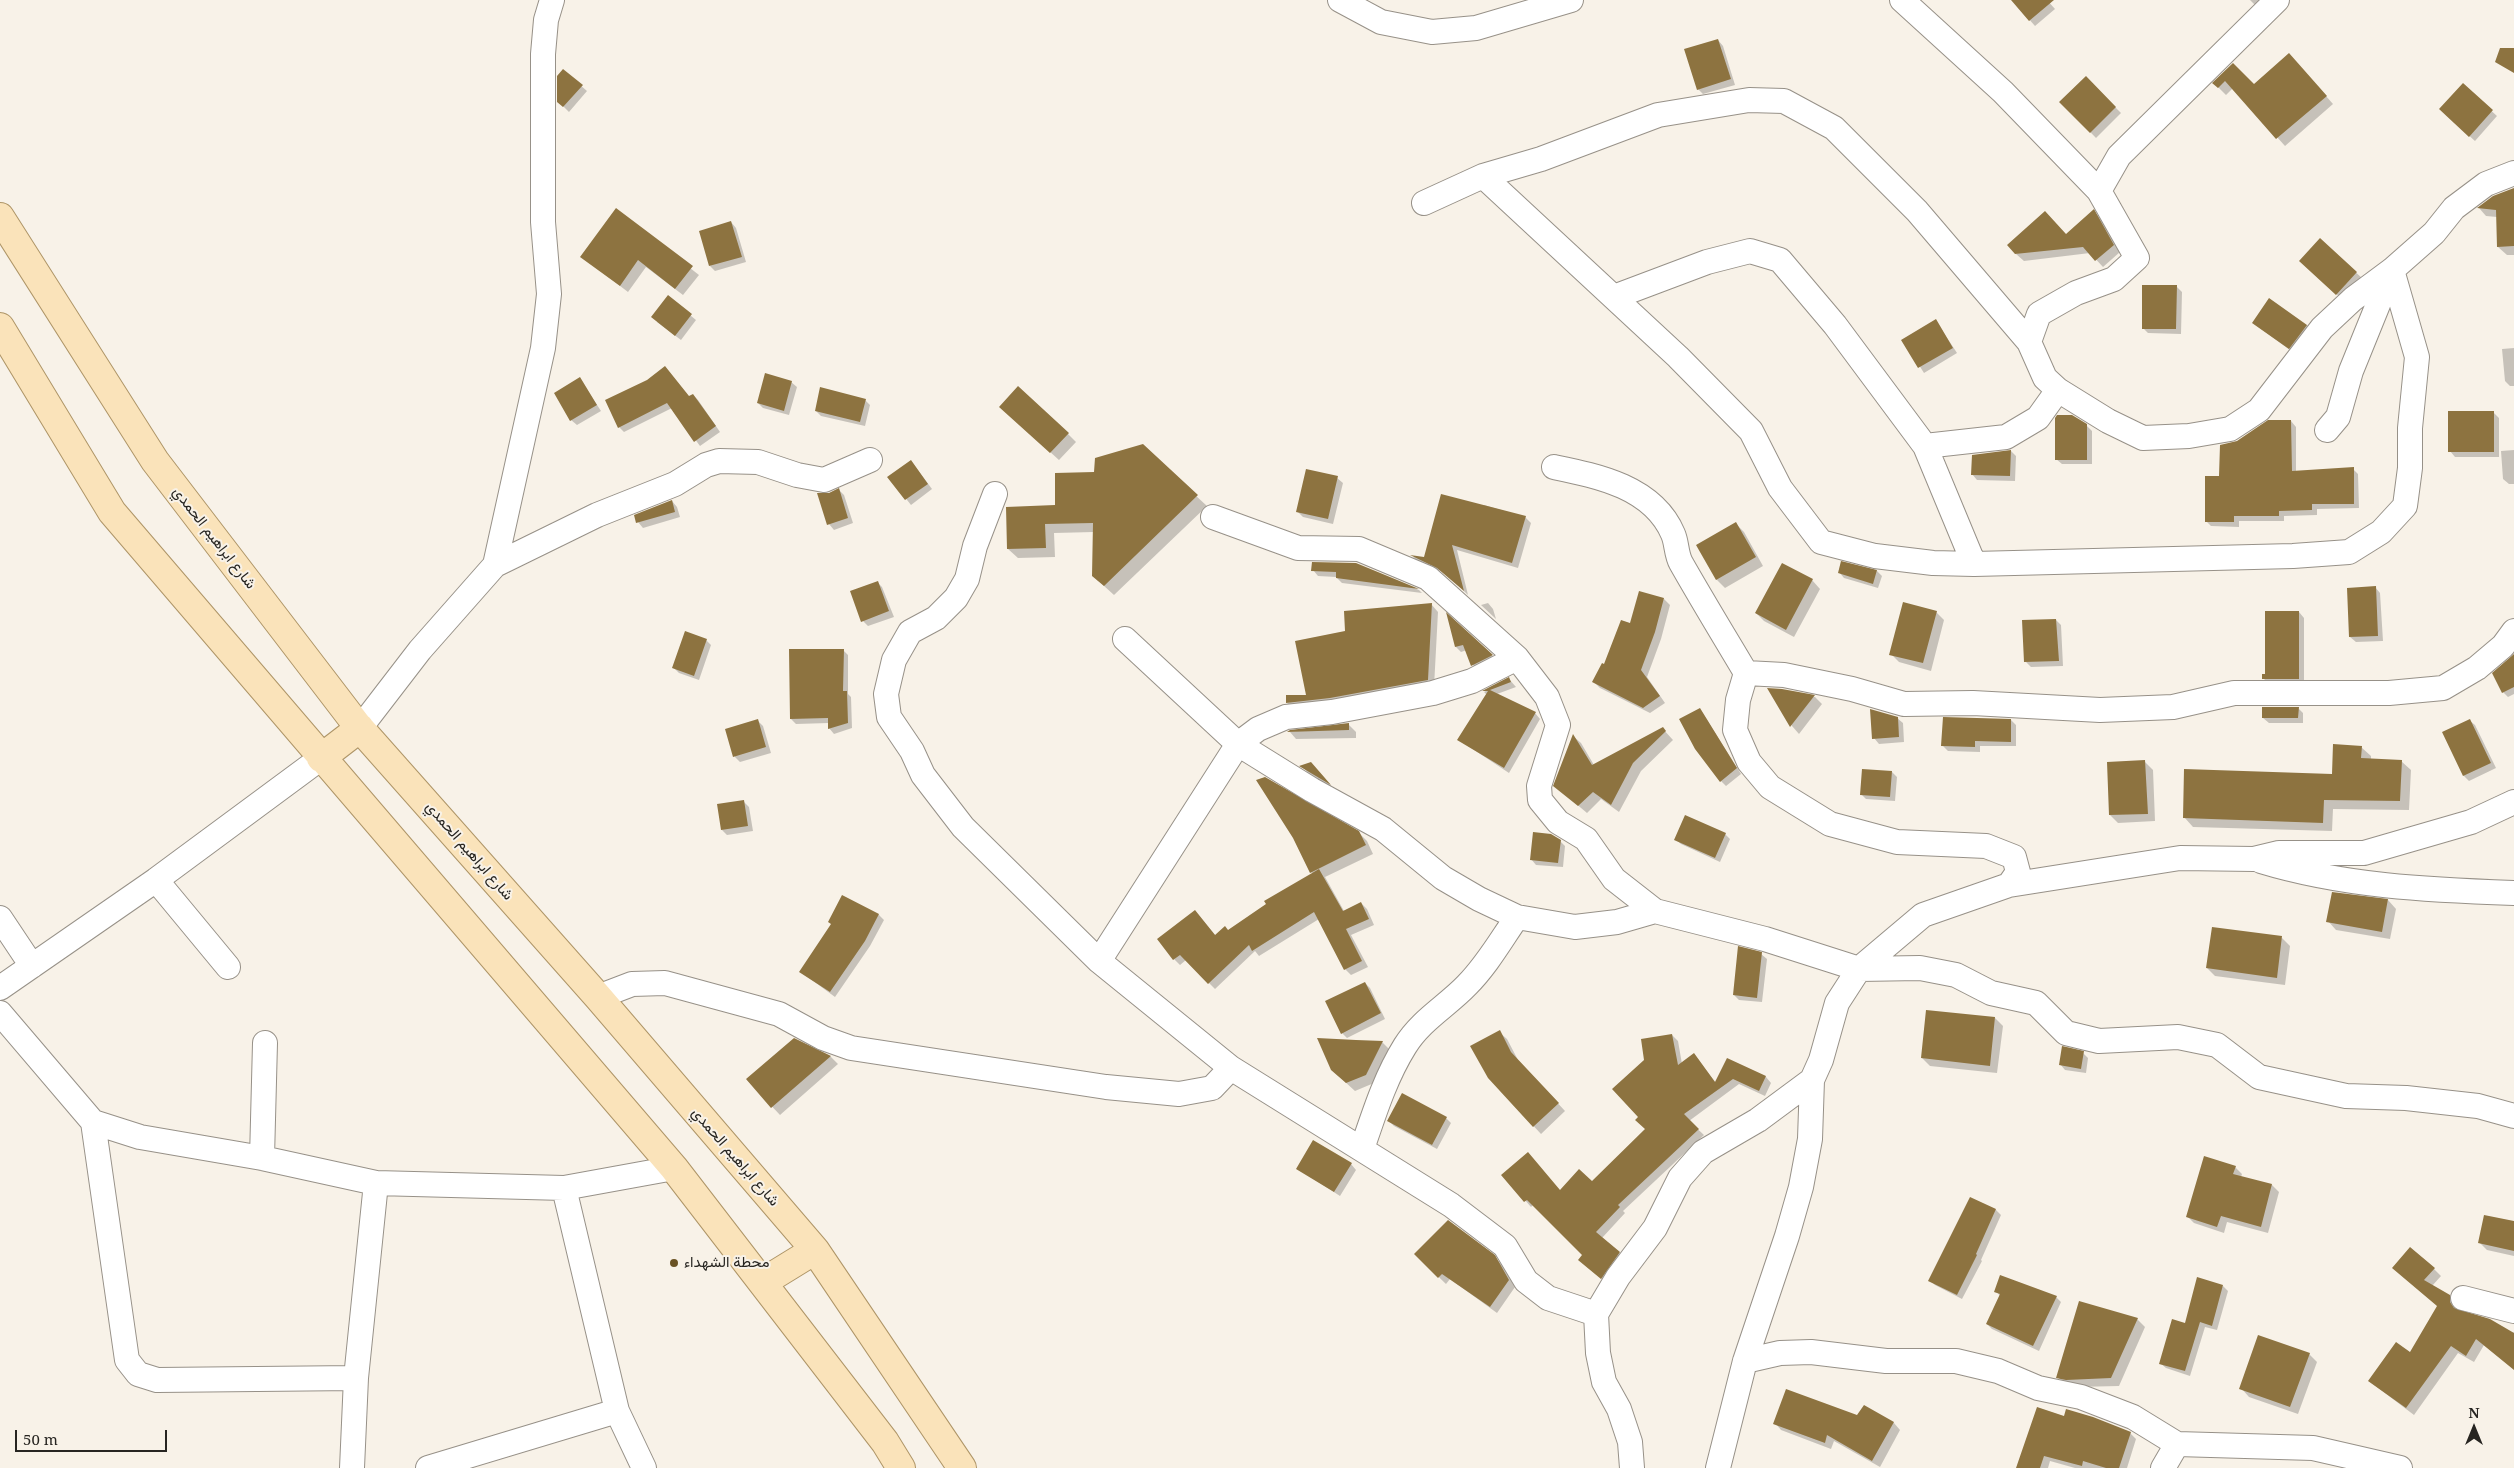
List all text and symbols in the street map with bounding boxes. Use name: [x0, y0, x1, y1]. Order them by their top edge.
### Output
street label: شارع ابراهيم الحمدي: [169, 483, 259, 593]
street label: شارع ابراهيم الحمدي: [421, 798, 517, 904]
street label: شارع ابراهيم الحمدي: [687, 1104, 783, 1210]
place label: محطة الشهداء: [684, 1254, 769, 1272]
marker: محطة الشهداء: [668, 1257, 680, 1269]
north arrow: [2449, 1403, 2499, 1453]
text: N: [2468, 1403, 2480, 1422]
scale bar: [18, 1420, 170, 1452]
text: 50 m: [23, 1429, 58, 1449]

